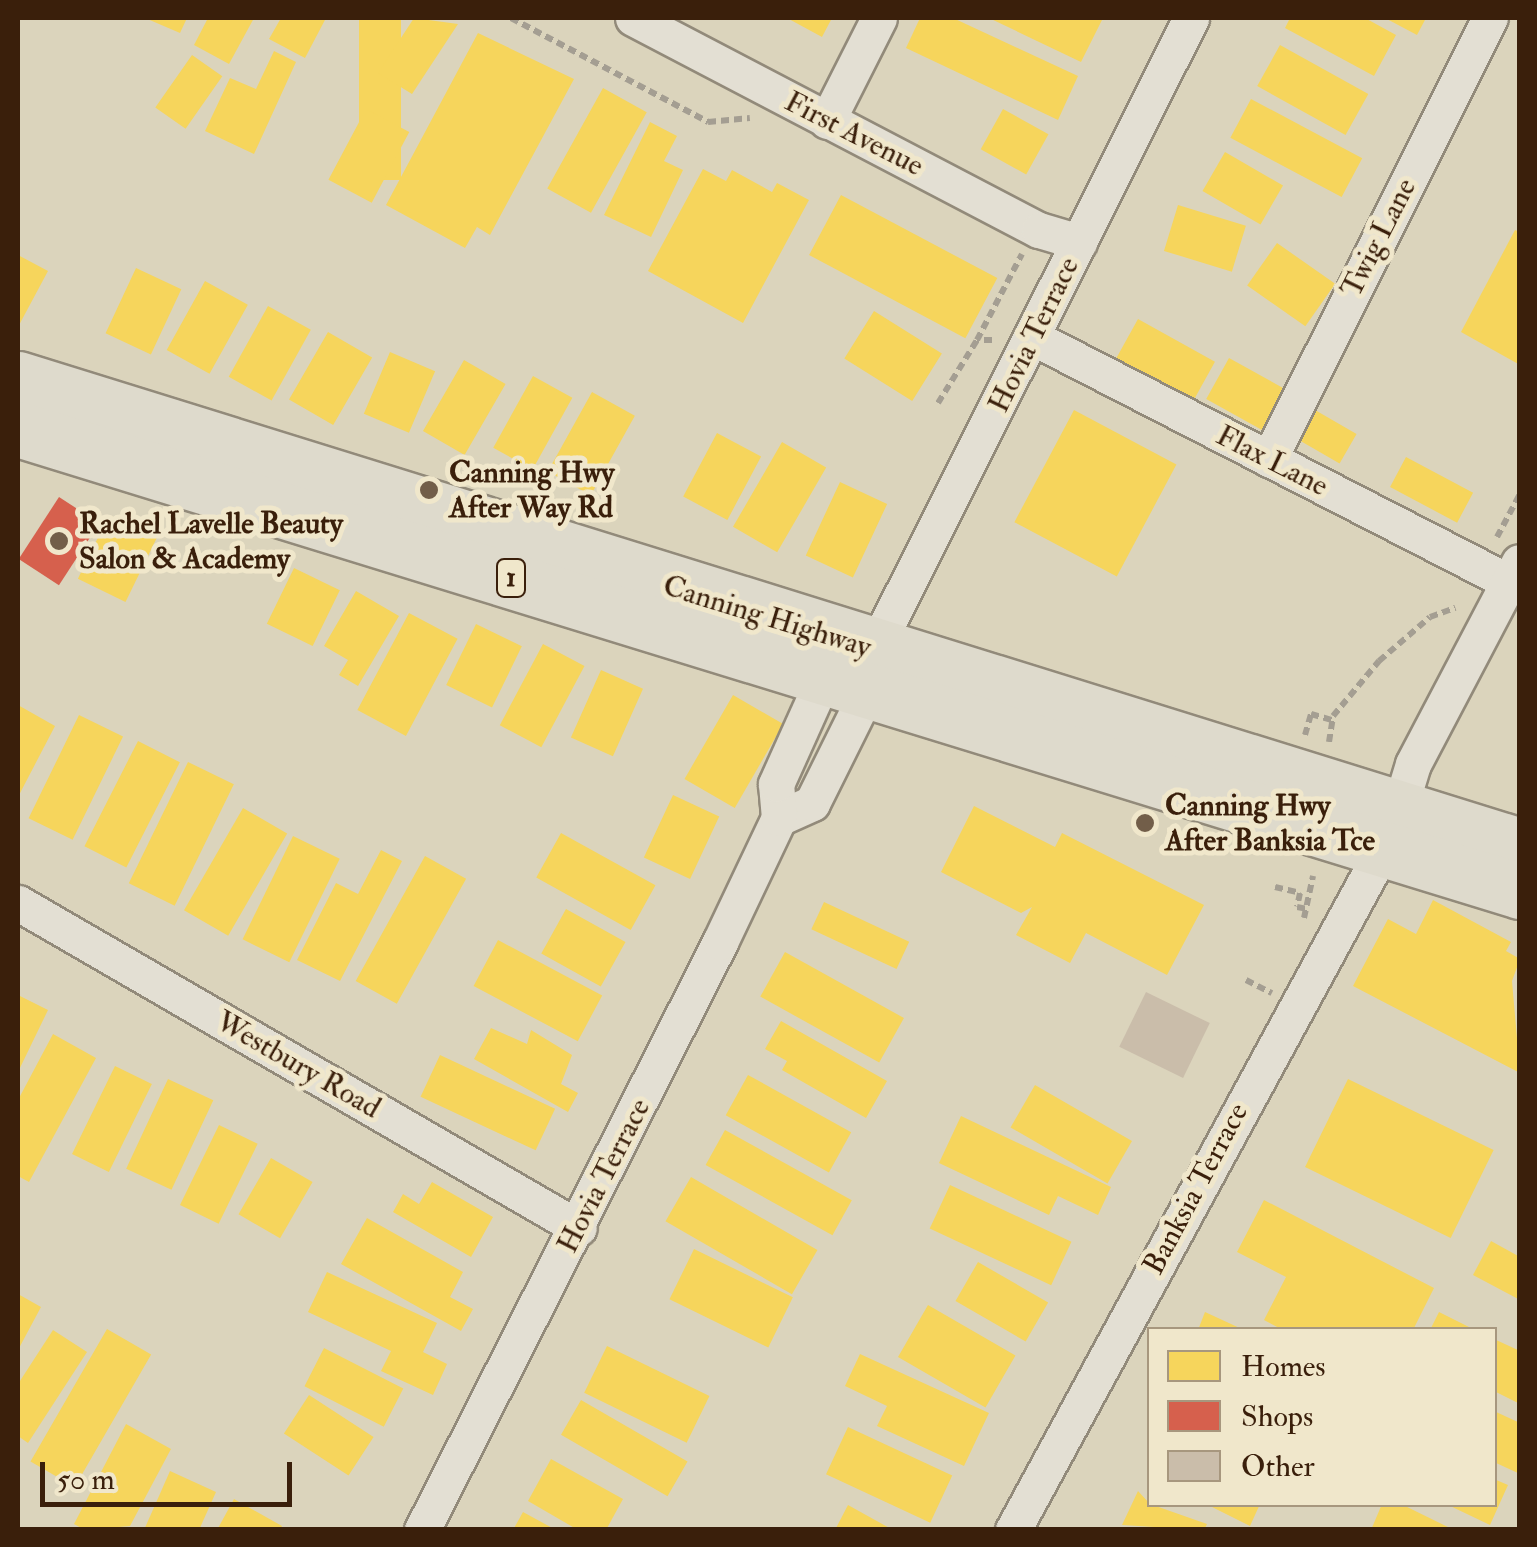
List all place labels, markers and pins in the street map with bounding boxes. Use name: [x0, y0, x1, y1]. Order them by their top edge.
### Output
place label: Canning Hwy After Way Rd: [449, 455, 614, 526]
marker: Canning Hwy After Way Rd: [418, 479, 440, 501]
place label: Rachel Lavelle Beauty Salon & Academy: [79, 506, 343, 576]
marker: Rachel Lavelle Beauty Salon & Academy: [48, 530, 70, 552]
place label: Canning Hwy After Banksia Tce: [1165, 788, 1375, 858]
marker: Canning Hwy After Banksia Tce: [1134, 812, 1156, 834]

